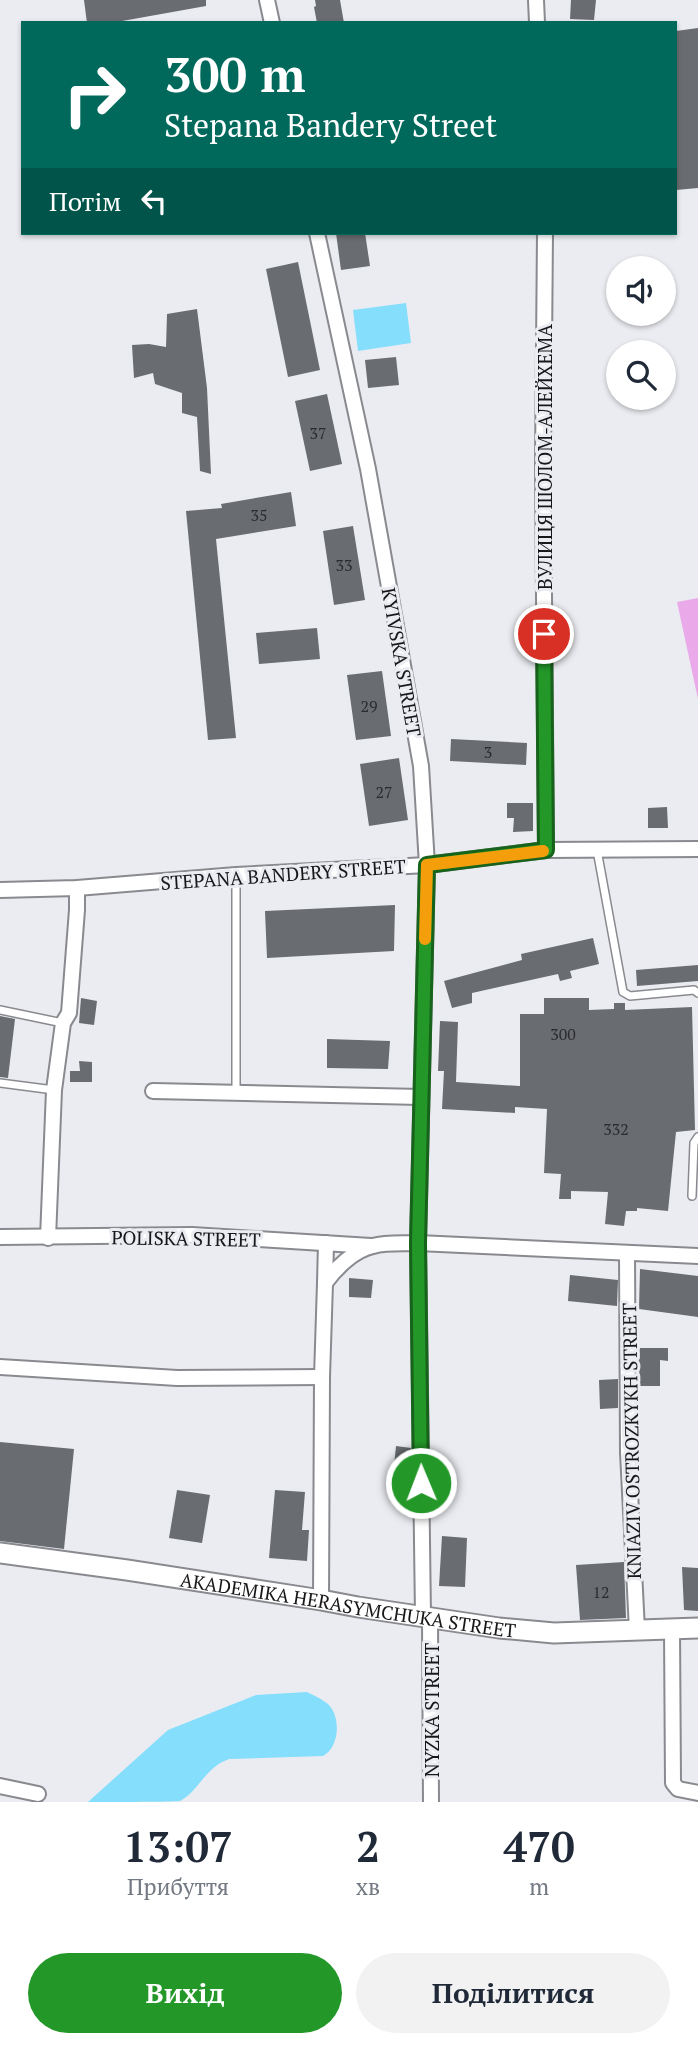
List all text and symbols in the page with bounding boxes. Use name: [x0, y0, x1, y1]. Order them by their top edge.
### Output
text: 300 m: [164, 41, 306, 106]
icon: right: [49, 49, 140, 140]
text: Stepana Bandery Street: [164, 104, 497, 146]
icon: left: [135, 182, 173, 220]
text: Потім: [49, 184, 121, 218]
map controls: [606, 256, 676, 410]
button: sound: [606, 256, 676, 326]
street label: ВУЛИЦЯ ШОЛОМ-АЛЕЙХЕМА: [532, 324, 557, 590]
button: search: [606, 340, 676, 410]
house number: 37: [309, 422, 327, 444]
house number: 35: [250, 504, 268, 526]
house number: 33: [335, 554, 353, 576]
street label: KYIVSKA STREET: [377, 586, 427, 739]
pin: [514, 604, 574, 664]
icon: arrive: [525, 615, 563, 653]
house number: 29: [360, 695, 378, 717]
house number: 3: [484, 741, 492, 763]
house number: 27: [375, 781, 393, 803]
street label: STEPANA BANDERY STREET: [160, 853, 407, 895]
house number: 300: [550, 1023, 576, 1045]
house number: 332: [603, 1118, 629, 1140]
street label: POLISKA STREET: [111, 1224, 261, 1252]
street label: KNIAZIV OSTROZKYKH STREET: [616, 1302, 646, 1579]
position arrow: [384, 1446, 458, 1520]
street label: AKADEMIKA HERASYMCHUKA STREET: [179, 1566, 517, 1642]
house number: 12: [592, 1581, 610, 1603]
street label: NYZKA STREET: [419, 1643, 444, 1777]
text: 13:07: [123, 1818, 233, 1874]
text: 2: [356, 1818, 380, 1874]
text: 470: [503, 1818, 575, 1874]
text: Прибуття: [127, 1871, 229, 1902]
text: хв: [356, 1871, 380, 1902]
text: m: [529, 1871, 549, 1902]
button: Вихід: [28, 1953, 342, 2033]
button: Поділитися: [356, 1953, 670, 2033]

